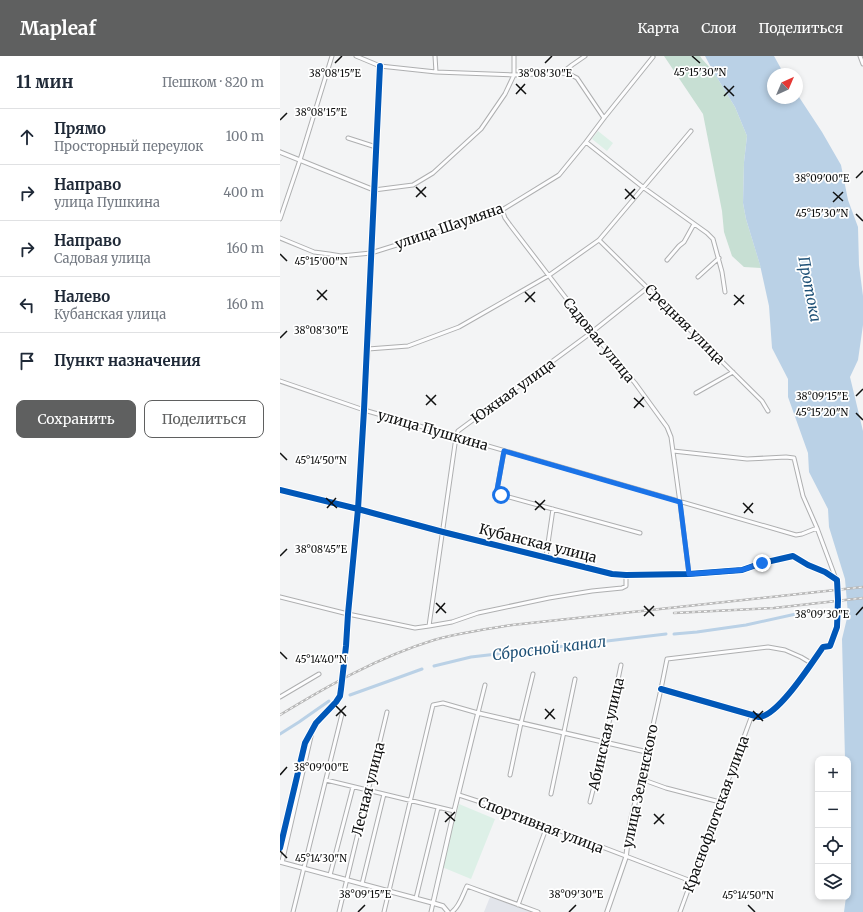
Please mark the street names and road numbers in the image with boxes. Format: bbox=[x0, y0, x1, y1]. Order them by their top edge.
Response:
street label: улица Шаумяна bbox=[392, 199, 506, 253]
street label: Средняя улица bbox=[641, 280, 729, 368]
street label: Садовая улица bbox=[559, 294, 639, 387]
street label: Южная улица bbox=[467, 354, 559, 428]
street label: улица Пушкина bbox=[376, 406, 491, 455]
street label: Кубанская улица bbox=[477, 520, 599, 566]
street label: Абинская улица bbox=[584, 675, 628, 793]
street label: улица Зеленского bbox=[618, 723, 662, 849]
street label: Краснофлотская улица bbox=[679, 733, 753, 895]
street label: Лесная улица bbox=[348, 740, 388, 838]
street label: Спортивная улица bbox=[476, 793, 607, 857]

